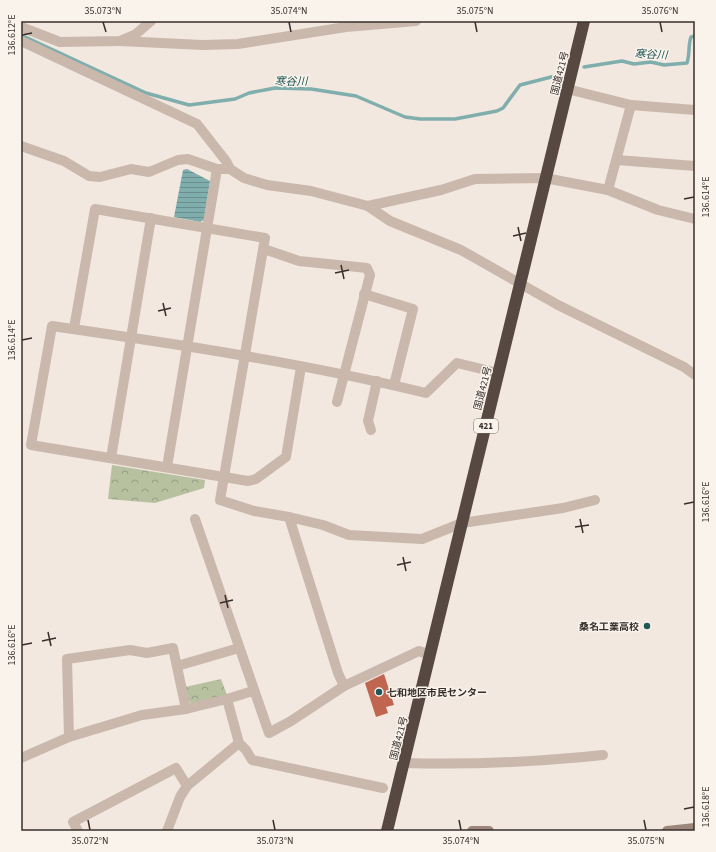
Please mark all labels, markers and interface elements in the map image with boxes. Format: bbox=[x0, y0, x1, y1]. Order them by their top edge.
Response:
text: 35.073°N bbox=[84, 4, 122, 18]
text: 35.074°N bbox=[270, 4, 308, 18]
text: 35.075°N bbox=[456, 4, 494, 18]
text: 35.076°N bbox=[641, 4, 679, 18]
text: 136.612°E bbox=[5, 15, 19, 55]
water label: 寒谷川 bbox=[634, 46, 669, 63]
street label: 国道421号 bbox=[548, 50, 572, 97]
water label: 寒谷川 bbox=[275, 74, 308, 89]
text: 136.614°E bbox=[699, 177, 713, 217]
text: 136.614°E bbox=[5, 320, 19, 360]
street label: 国道421号 bbox=[471, 365, 495, 412]
road number: 421 bbox=[474, 419, 498, 433]
text: 136.616°E bbox=[699, 482, 713, 522]
place label: 桑名工業高校 bbox=[579, 620, 639, 634]
marker: 桑名工業高校 bbox=[642, 621, 652, 631]
text: 136.616°E bbox=[5, 625, 19, 665]
place label: 七和地区市民センター bbox=[387, 686, 487, 700]
marker: 七和地区市民センター bbox=[374, 687, 384, 697]
street label: 国道421号 bbox=[387, 715, 411, 762]
text: 136.618°E bbox=[699, 787, 713, 827]
text: 35.072°N bbox=[71, 834, 109, 848]
text: 35.073°N bbox=[256, 834, 294, 848]
text: 35.074°N bbox=[442, 834, 480, 848]
text: 35.075°N bbox=[627, 834, 665, 848]

